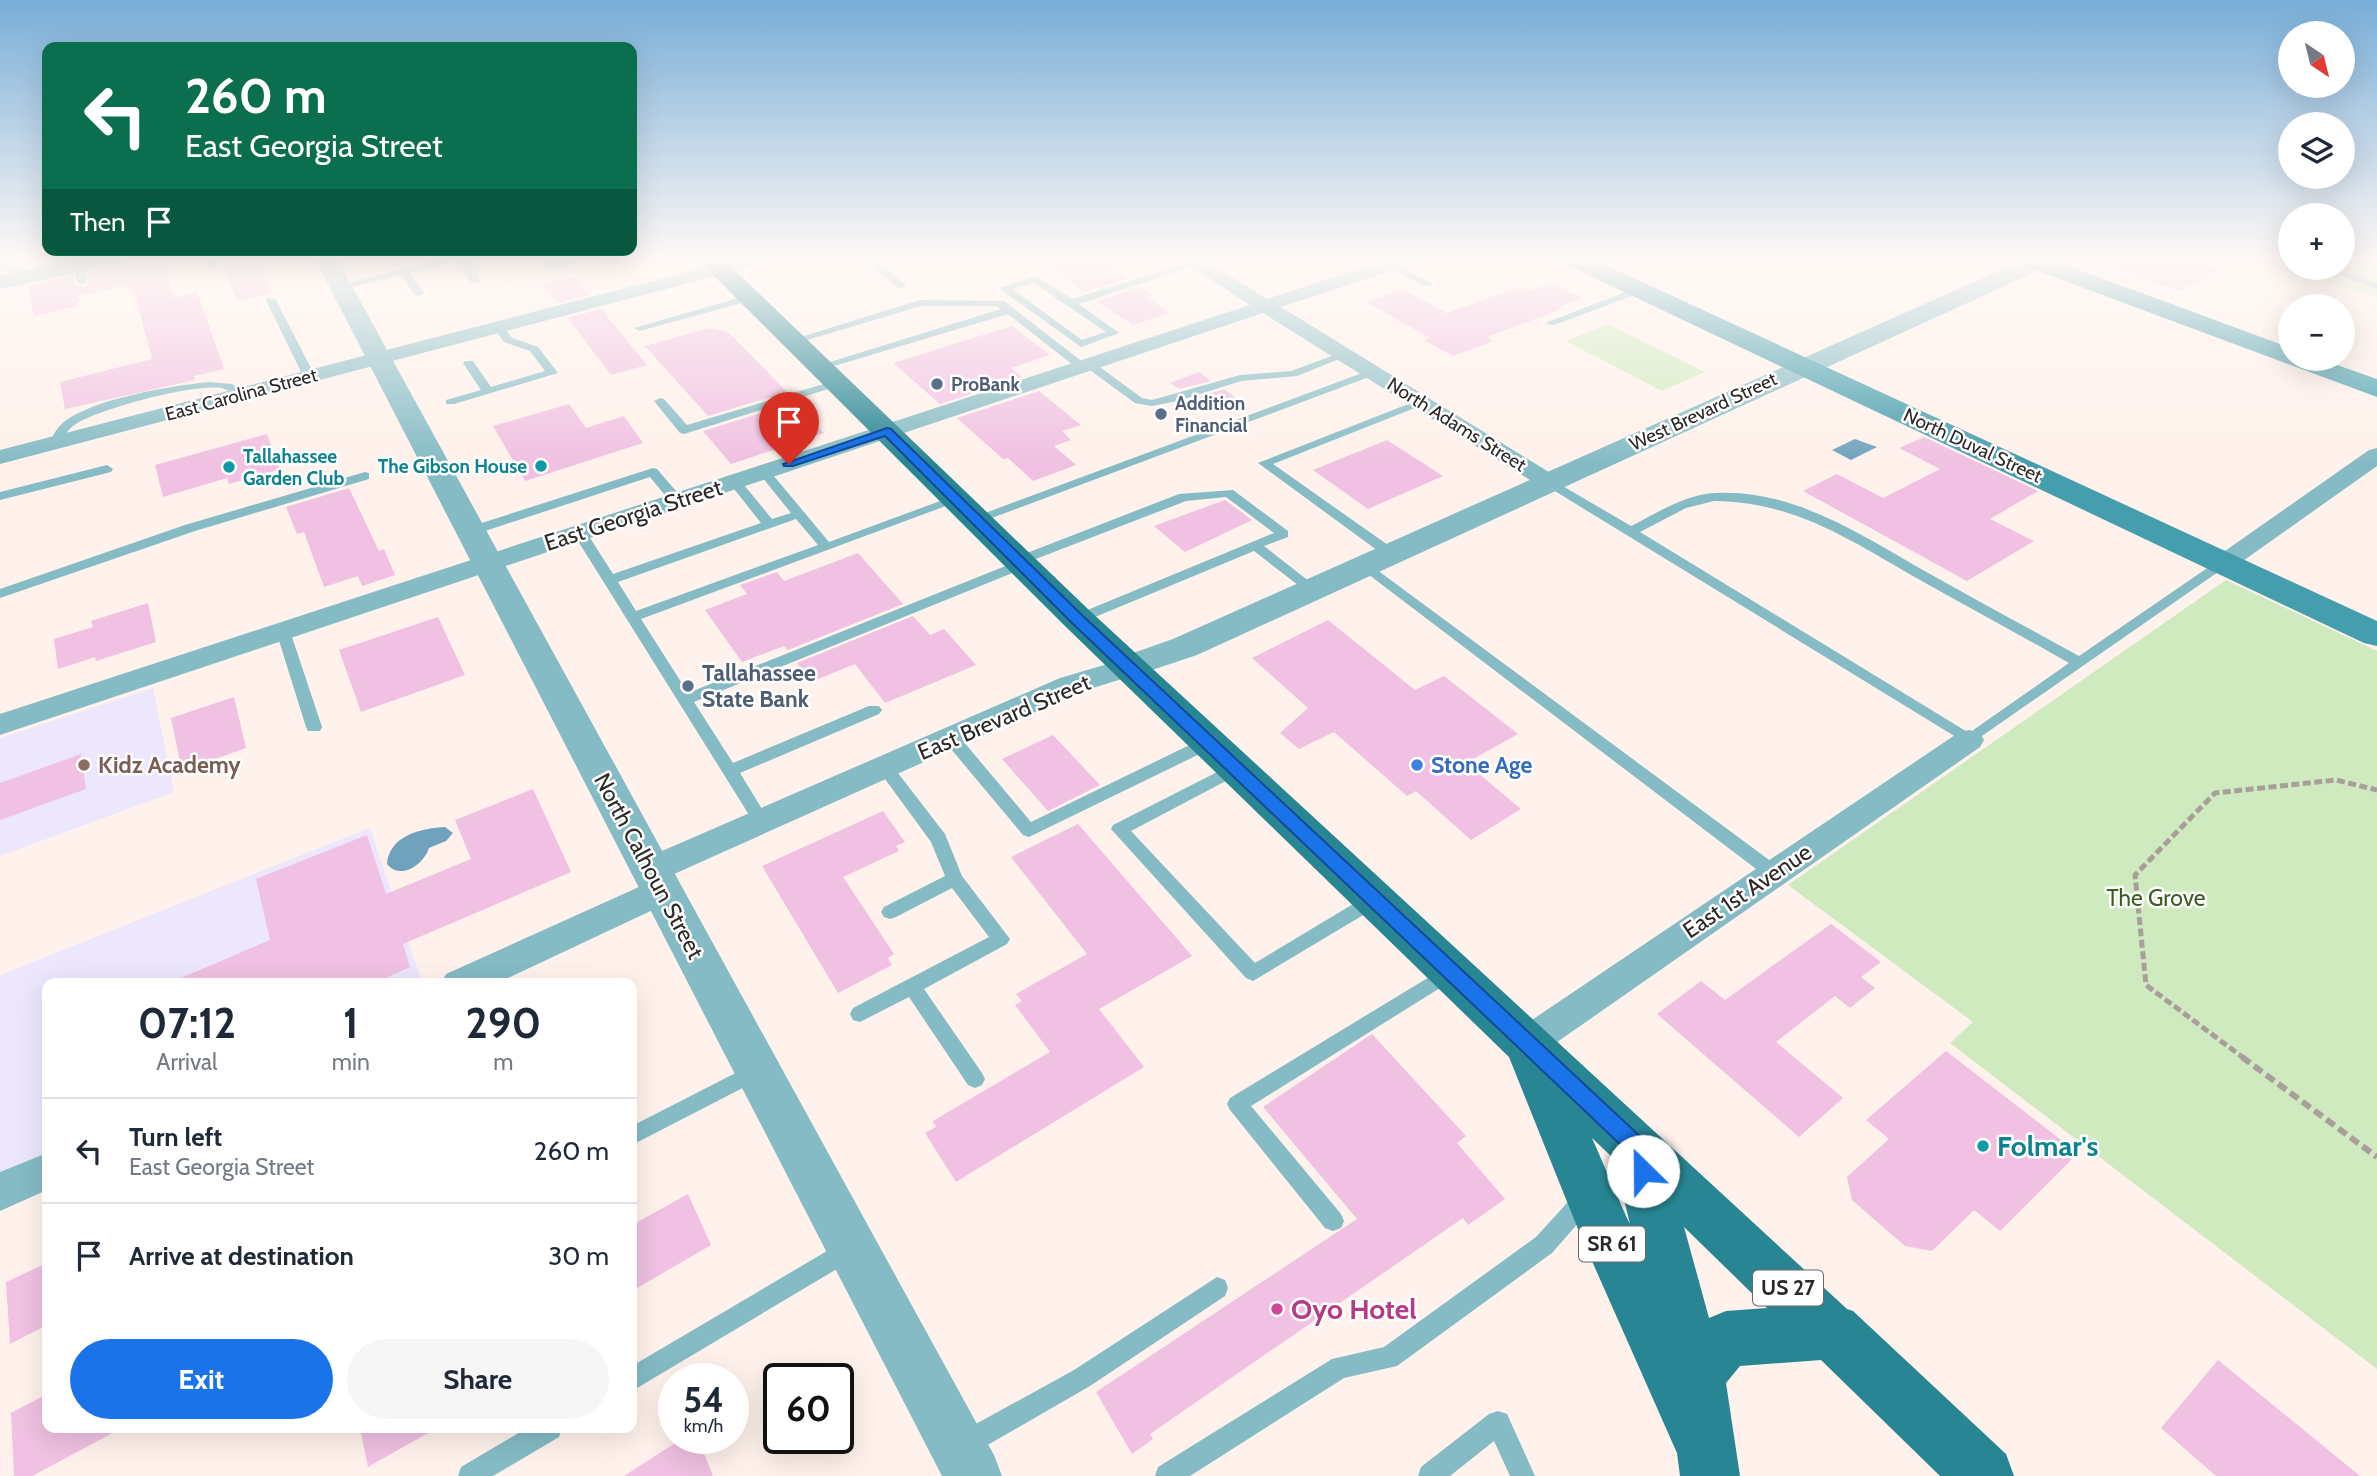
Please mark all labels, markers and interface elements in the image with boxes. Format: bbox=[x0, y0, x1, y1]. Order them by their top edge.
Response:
north arrow bbox=[2278, 21, 2356, 98]
map controls bbox=[2278, 21, 2355, 371]
text: 260 m bbox=[185, 66, 327, 125]
icon: left bbox=[70, 70, 161, 161]
button: layers bbox=[2278, 112, 2355, 189]
text: East Georgia Street bbox=[185, 126, 443, 165]
icon: arrive bbox=[140, 203, 178, 241]
button: + bbox=[2278, 203, 2355, 280]
text: Then bbox=[70, 206, 126, 238]
button: − bbox=[2278, 294, 2355, 371]
street label: East Carolina Street bbox=[163, 363, 320, 426]
street label: West Brevard Street bbox=[1626, 367, 1781, 456]
street label: North Adams Street bbox=[1383, 372, 1531, 477]
place label: ProBank bbox=[951, 373, 1021, 396]
marker: ProBank bbox=[929, 376, 945, 392]
pin bbox=[759, 392, 819, 464]
place label: Addition Financial bbox=[1175, 392, 1248, 437]
icon: arrive bbox=[770, 403, 808, 441]
street label: North Duval Street bbox=[1900, 403, 2046, 488]
marker: Addition Financial bbox=[1153, 406, 1169, 422]
place label: Tallahassee Garden Club bbox=[243, 445, 345, 490]
place label: The Gibson House bbox=[378, 455, 527, 478]
marker: The Gibson House bbox=[533, 458, 549, 474]
marker: Tallahassee Garden Club bbox=[221, 459, 237, 475]
street label: East Georgia Street bbox=[541, 473, 726, 557]
place label: Tallahassee State Bank bbox=[702, 659, 816, 713]
street label: East Brevard Street bbox=[914, 668, 1095, 766]
marker: Tallahassee State Bank bbox=[680, 678, 696, 694]
place label: Kidz Academy bbox=[98, 751, 241, 779]
place label: Stone Age bbox=[1431, 751, 1532, 779]
marker: Kidz Academy bbox=[76, 757, 92, 773]
marker: Stone Age bbox=[1409, 757, 1425, 773]
street label: North Calhoun Street bbox=[588, 768, 710, 964]
street label: East 1st Avenue bbox=[1677, 838, 1817, 944]
park label: The Grove bbox=[2106, 884, 2206, 912]
text: 07:12 bbox=[138, 997, 236, 1049]
text: 1 bbox=[343, 997, 359, 1049]
text: 290 bbox=[466, 997, 541, 1049]
text: Arrival bbox=[156, 1048, 218, 1076]
text: min bbox=[332, 1048, 370, 1076]
text: m bbox=[493, 1048, 513, 1076]
text: Turn left bbox=[129, 1121, 222, 1153]
place label: Folmar's bbox=[1997, 1129, 2098, 1163]
icon: left bbox=[70, 1132, 108, 1170]
position arrow bbox=[1606, 1134, 1680, 1208]
text: 260 m bbox=[534, 1135, 609, 1167]
marker: Folmar's bbox=[1975, 1138, 1991, 1154]
text: East Georgia Street bbox=[129, 1153, 314, 1181]
road number: SR 61 bbox=[1579, 1226, 1645, 1262]
icon: arrive bbox=[70, 1237, 108, 1275]
text: Arrive at destination bbox=[129, 1240, 354, 1272]
text: 30 m bbox=[548, 1240, 609, 1272]
road number: US 27 bbox=[1753, 1270, 1823, 1306]
place label: Oyo Hotel bbox=[1291, 1292, 1417, 1326]
marker: Oyo Hotel bbox=[1269, 1301, 1285, 1317]
button: Exit bbox=[70, 1339, 333, 1419]
button: Share bbox=[347, 1339, 609, 1419]
speed limit sign: 60 bbox=[763, 1363, 854, 1454]
text: 54 bbox=[683, 1378, 724, 1421]
text: km/h bbox=[684, 1415, 723, 1437]

